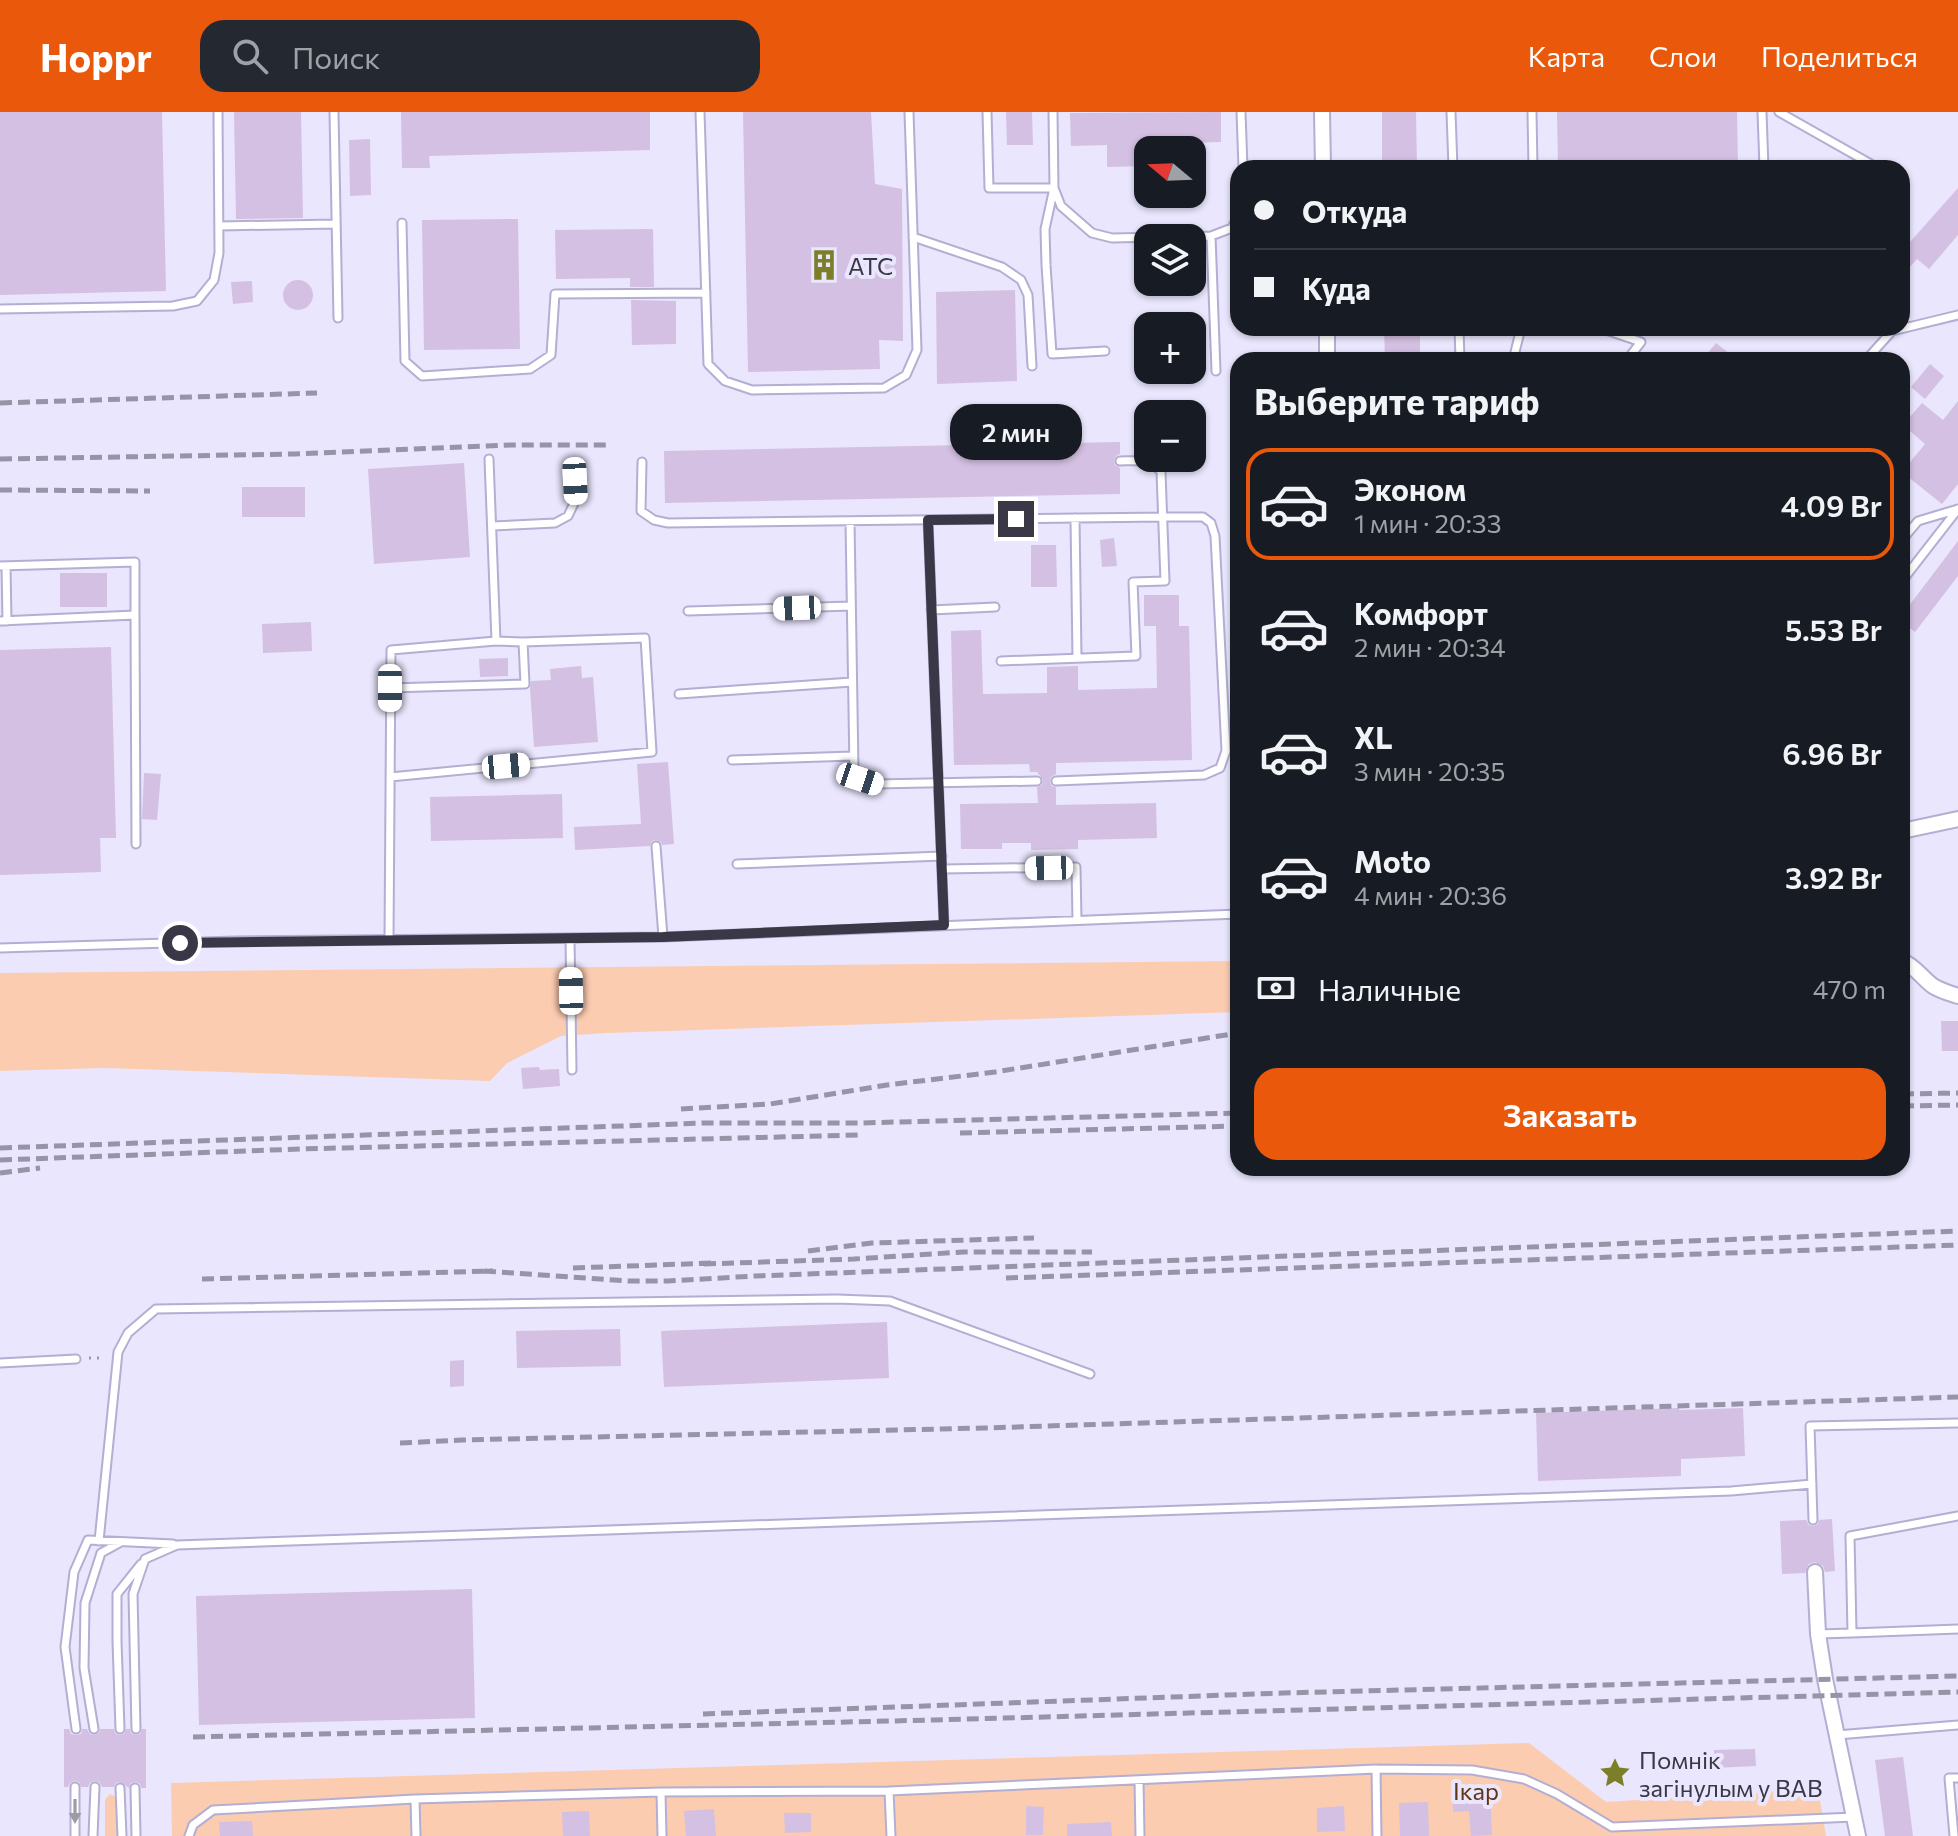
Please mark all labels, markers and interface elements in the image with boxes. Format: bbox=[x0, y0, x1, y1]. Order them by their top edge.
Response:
search box bbox=[200, 20, 760, 92]
text: Hoppr bbox=[40, 33, 152, 80]
icon: search bbox=[228, 34, 272, 78]
text: Поиск bbox=[292, 38, 380, 75]
text: Карта bbox=[1528, 39, 1605, 73]
text: Слои bbox=[1649, 39, 1717, 73]
text: Поделиться bbox=[1761, 39, 1918, 73]
north arrow bbox=[1134, 136, 1206, 208]
map controls bbox=[1134, 136, 1206, 472]
text: Откуда bbox=[1302, 192, 1407, 229]
button: layers bbox=[1134, 224, 1206, 296]
building icon: АТС bbox=[807, 248, 841, 282]
place label: АТС bbox=[848, 251, 894, 280]
text: Куда bbox=[1302, 269, 1371, 306]
button: + bbox=[1134, 312, 1206, 384]
text: Выберите тариф bbox=[1254, 378, 1539, 422]
button: − bbox=[1134, 400, 1206, 472]
callout: 2 мин bbox=[950, 403, 1082, 459]
text: 2 мин bbox=[982, 416, 1050, 447]
car bbox=[562, 456, 588, 506]
icon: car bbox=[1258, 468, 1330, 540]
text: Эконом bbox=[1354, 470, 1466, 507]
text: 4.09 Br bbox=[1781, 486, 1882, 523]
route end bbox=[998, 501, 1034, 537]
text: 1 мин · 20:33 bbox=[1354, 507, 1501, 538]
icon: car bbox=[1258, 592, 1330, 664]
text: Комфорт bbox=[1354, 594, 1488, 631]
car bbox=[773, 595, 821, 621]
text: 5.53 Br bbox=[1785, 610, 1882, 647]
text: 2 мин · 20:34 bbox=[1354, 631, 1506, 662]
car bbox=[378, 664, 402, 712]
icon: car bbox=[1258, 716, 1330, 788]
text: XL bbox=[1354, 718, 1393, 755]
text: 6.96 Br bbox=[1782, 734, 1882, 771]
car bbox=[481, 752, 531, 780]
text: 3 мин · 20:35 bbox=[1354, 755, 1505, 786]
car bbox=[833, 760, 887, 798]
icon: car bbox=[1258, 840, 1330, 912]
text: Moto bbox=[1354, 842, 1431, 879]
car bbox=[1025, 856, 1073, 880]
text: 3.92 Br bbox=[1785, 858, 1882, 895]
text: 4 мин · 20:36 bbox=[1354, 879, 1507, 910]
route start bbox=[162, 925, 198, 961]
icon: cash bbox=[1254, 966, 1298, 1010]
car bbox=[559, 967, 583, 1015]
text: Наличные bbox=[1318, 970, 1461, 1007]
text: 470 m bbox=[1813, 973, 1886, 1004]
button: Заказать bbox=[1254, 1068, 1886, 1160]
place label: Помнік загінулым у ВАВ bbox=[1639, 1745, 1822, 1802]
place icon: Помнік загінулым у ВАВ bbox=[1598, 1756, 1632, 1790]
park label: Ікар bbox=[1453, 1776, 1499, 1805]
one-way arrow bbox=[69, 1799, 81, 1824]

